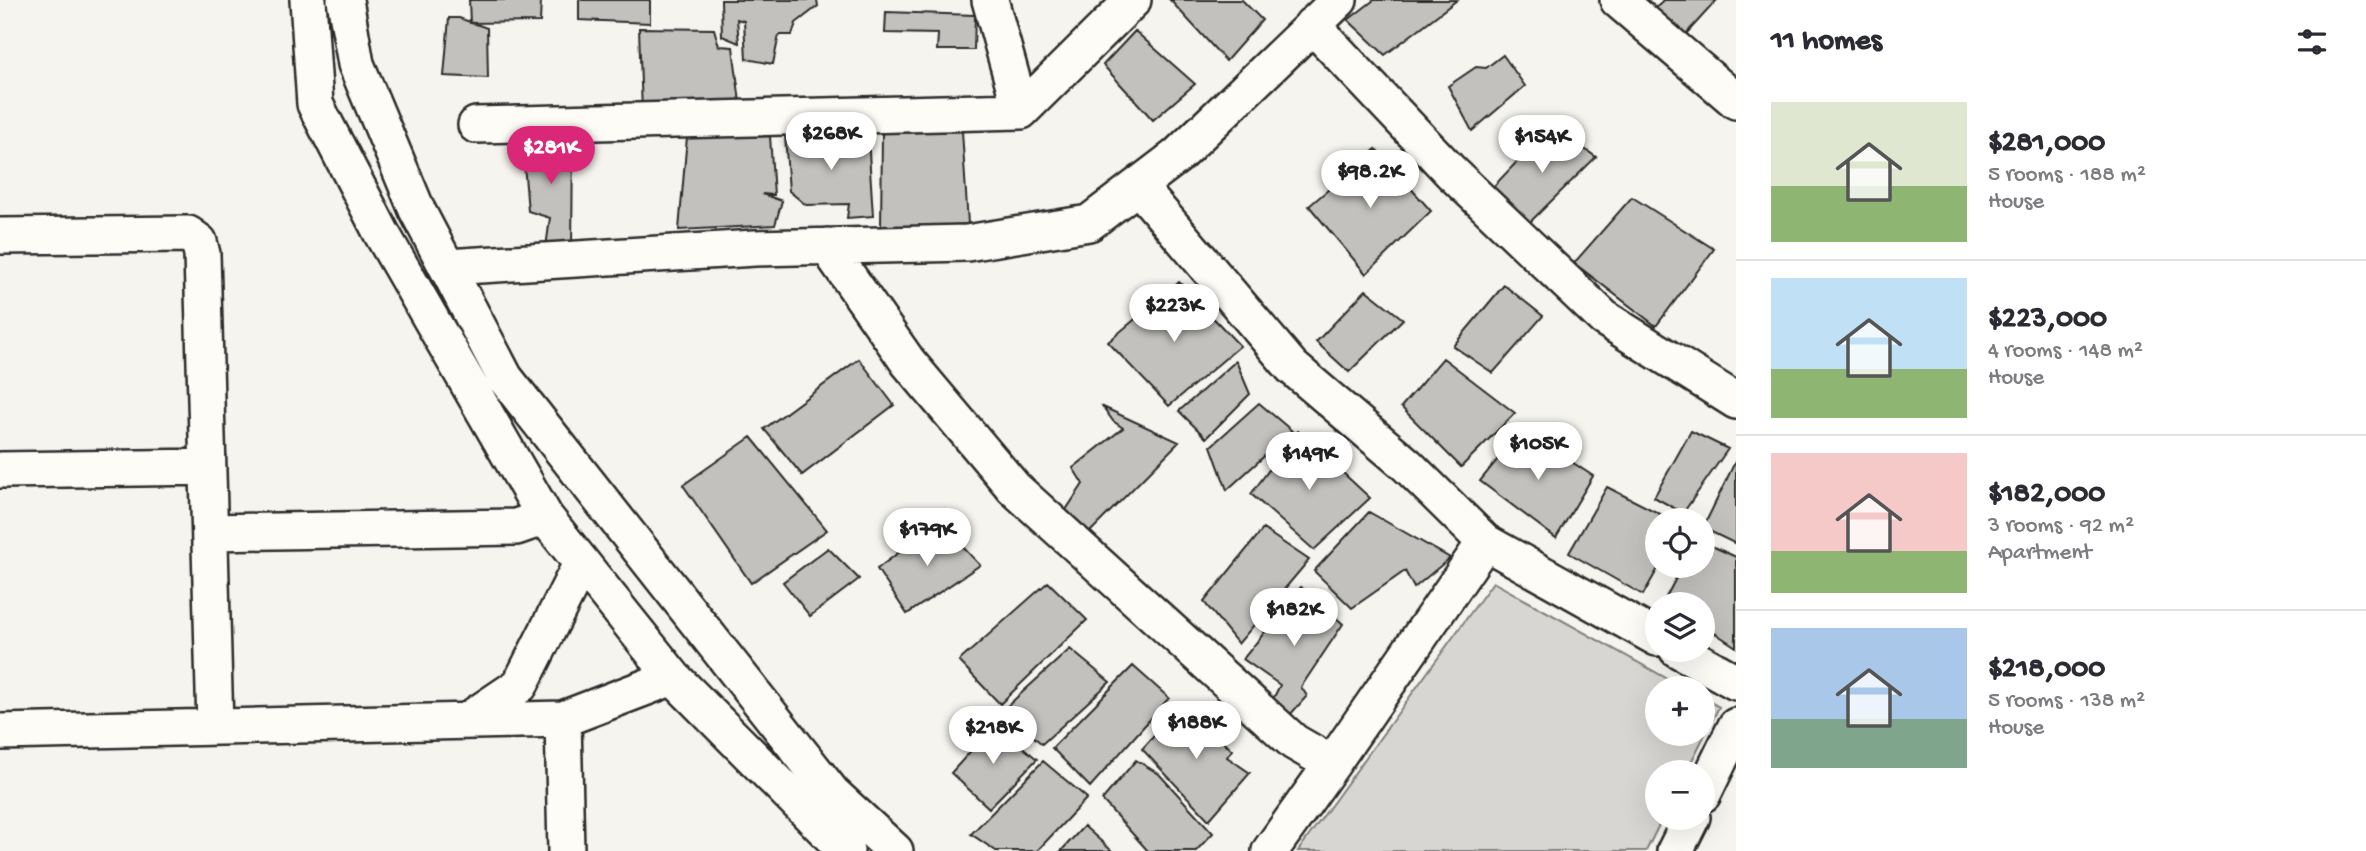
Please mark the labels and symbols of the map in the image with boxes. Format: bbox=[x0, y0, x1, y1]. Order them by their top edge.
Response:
pin: $268K bbox=[782, 113, 880, 172]
pin: $154K bbox=[1493, 116, 1591, 175]
pin: $281K bbox=[502, 127, 600, 186]
pin: $98.2K bbox=[1313, 150, 1427, 210]
pin: $223K bbox=[1125, 284, 1223, 344]
pin: $105K bbox=[1489, 422, 1587, 482]
pin: $149K bbox=[1260, 433, 1358, 492]
pin: $179K bbox=[878, 508, 976, 568]
pin: $182K bbox=[1245, 588, 1343, 648]
pin: $188K bbox=[1147, 702, 1245, 761]
pin: $218K bbox=[944, 706, 1042, 766]

